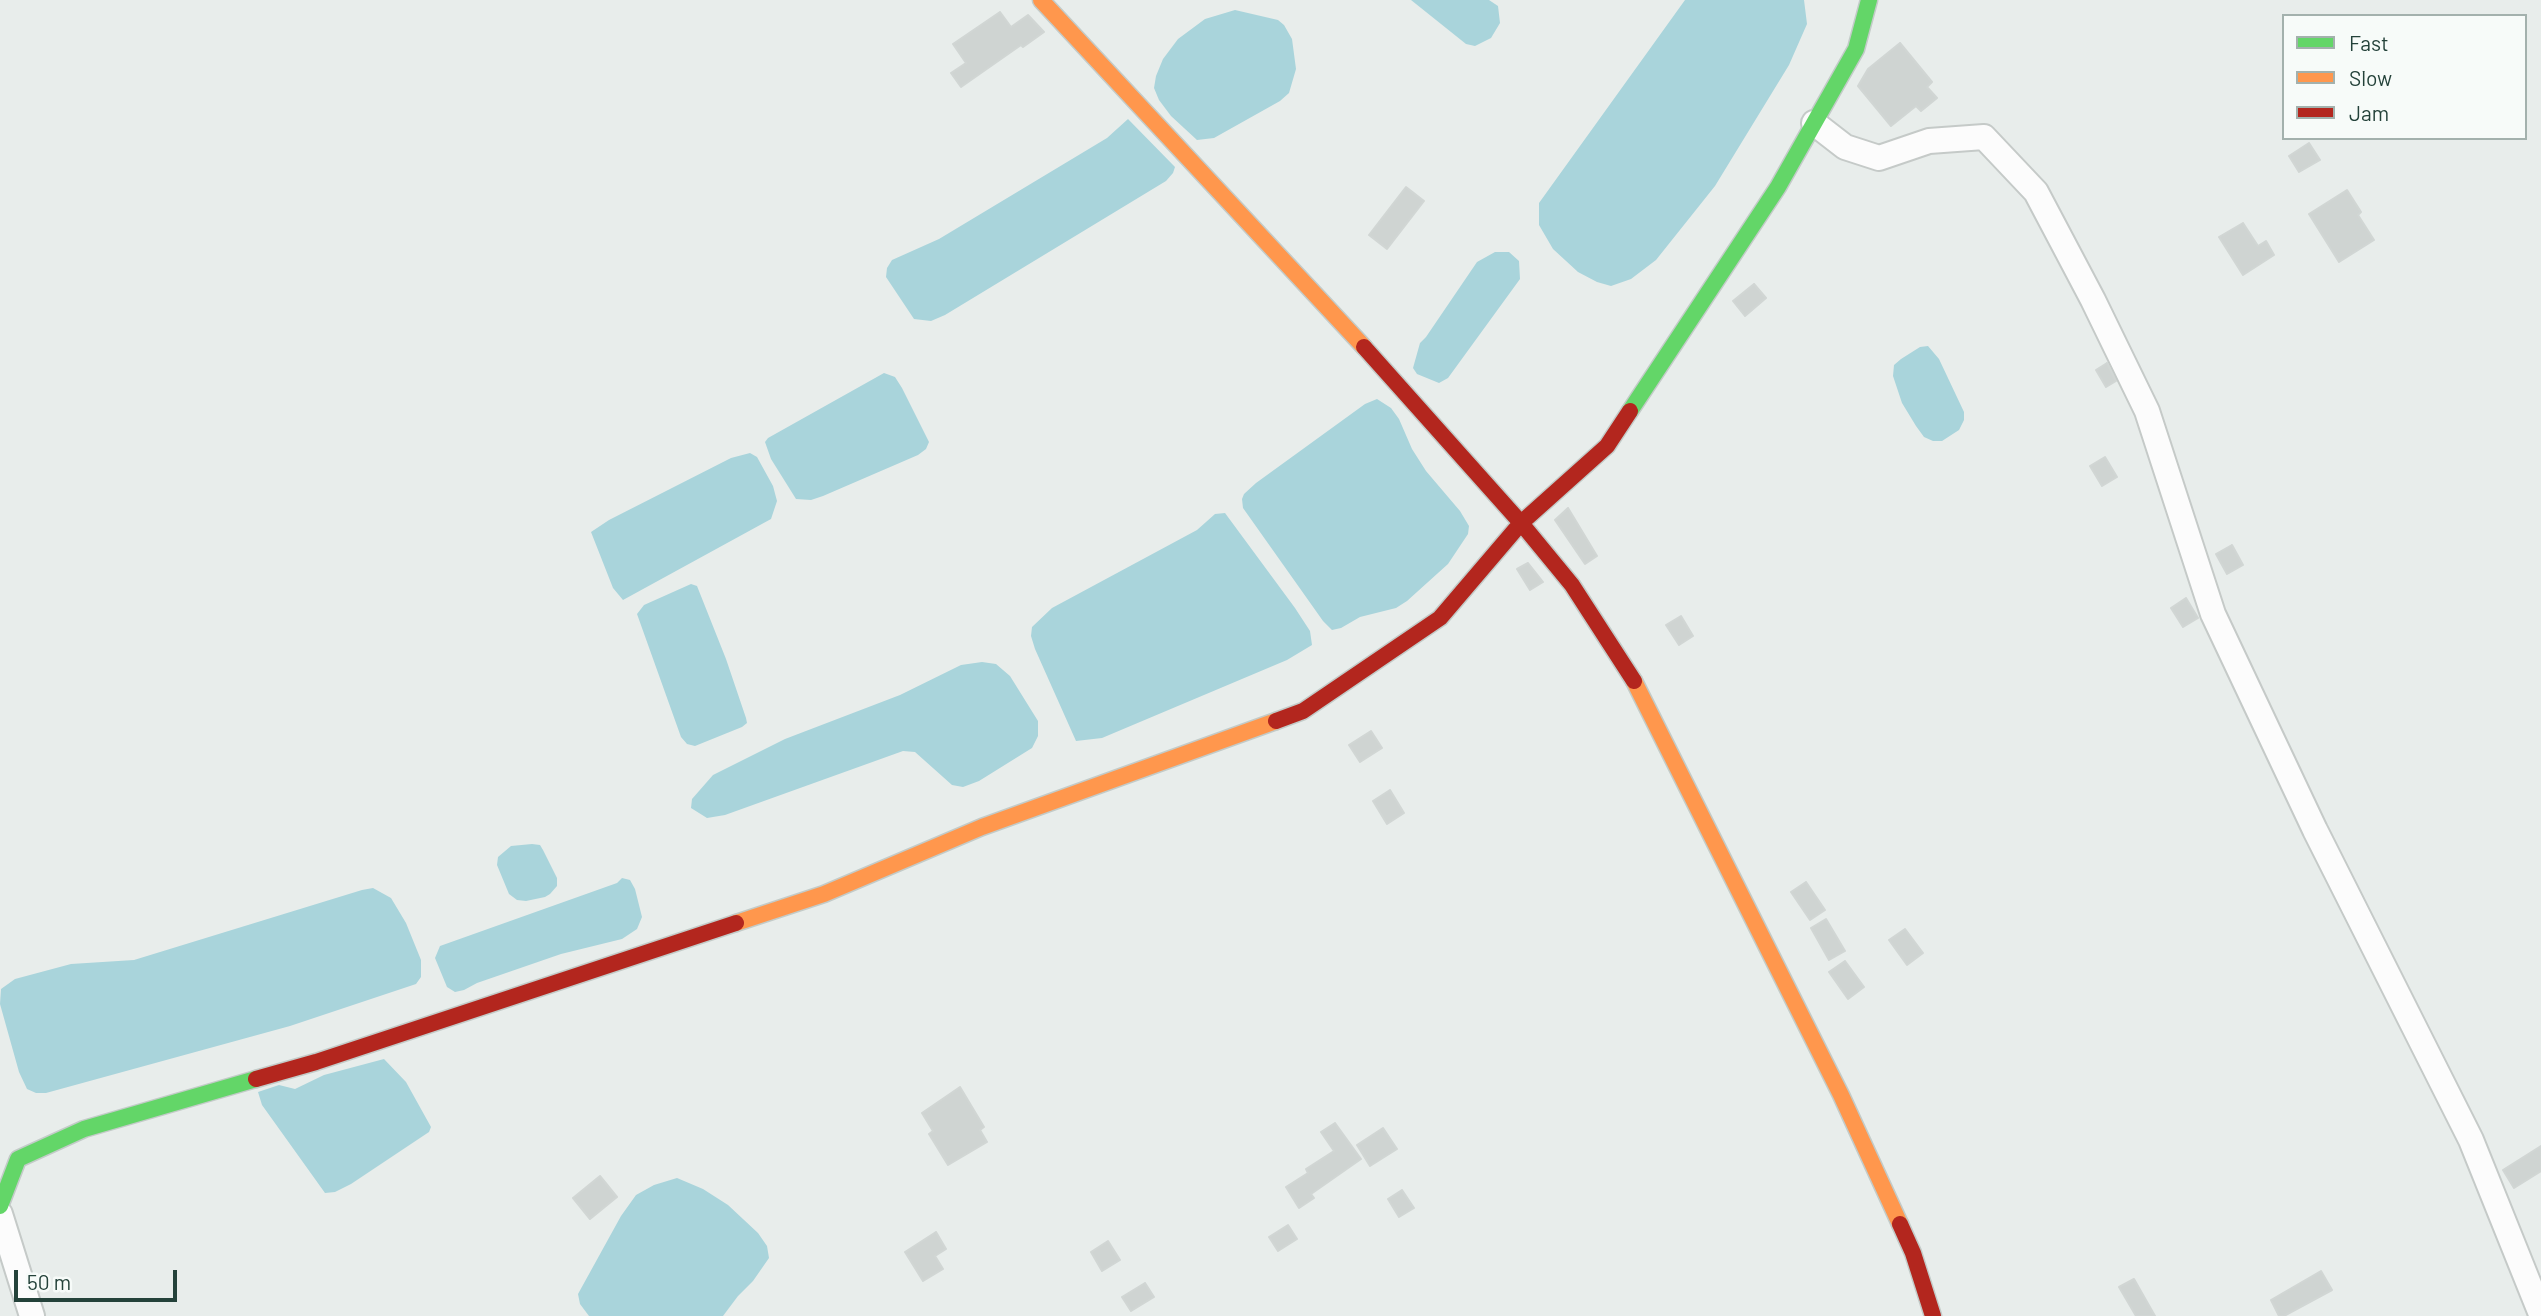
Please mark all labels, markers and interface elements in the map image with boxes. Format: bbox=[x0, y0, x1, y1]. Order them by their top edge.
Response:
legend bbox=[2282, 14, 2527, 140]
text: Fast bbox=[2349, 30, 2389, 55]
text: Slow bbox=[2349, 65, 2392, 90]
text: Jam bbox=[2349, 100, 2389, 125]
scale bar bbox=[18, 1256, 180, 1300]
text: 50 m bbox=[27, 1269, 71, 1294]

